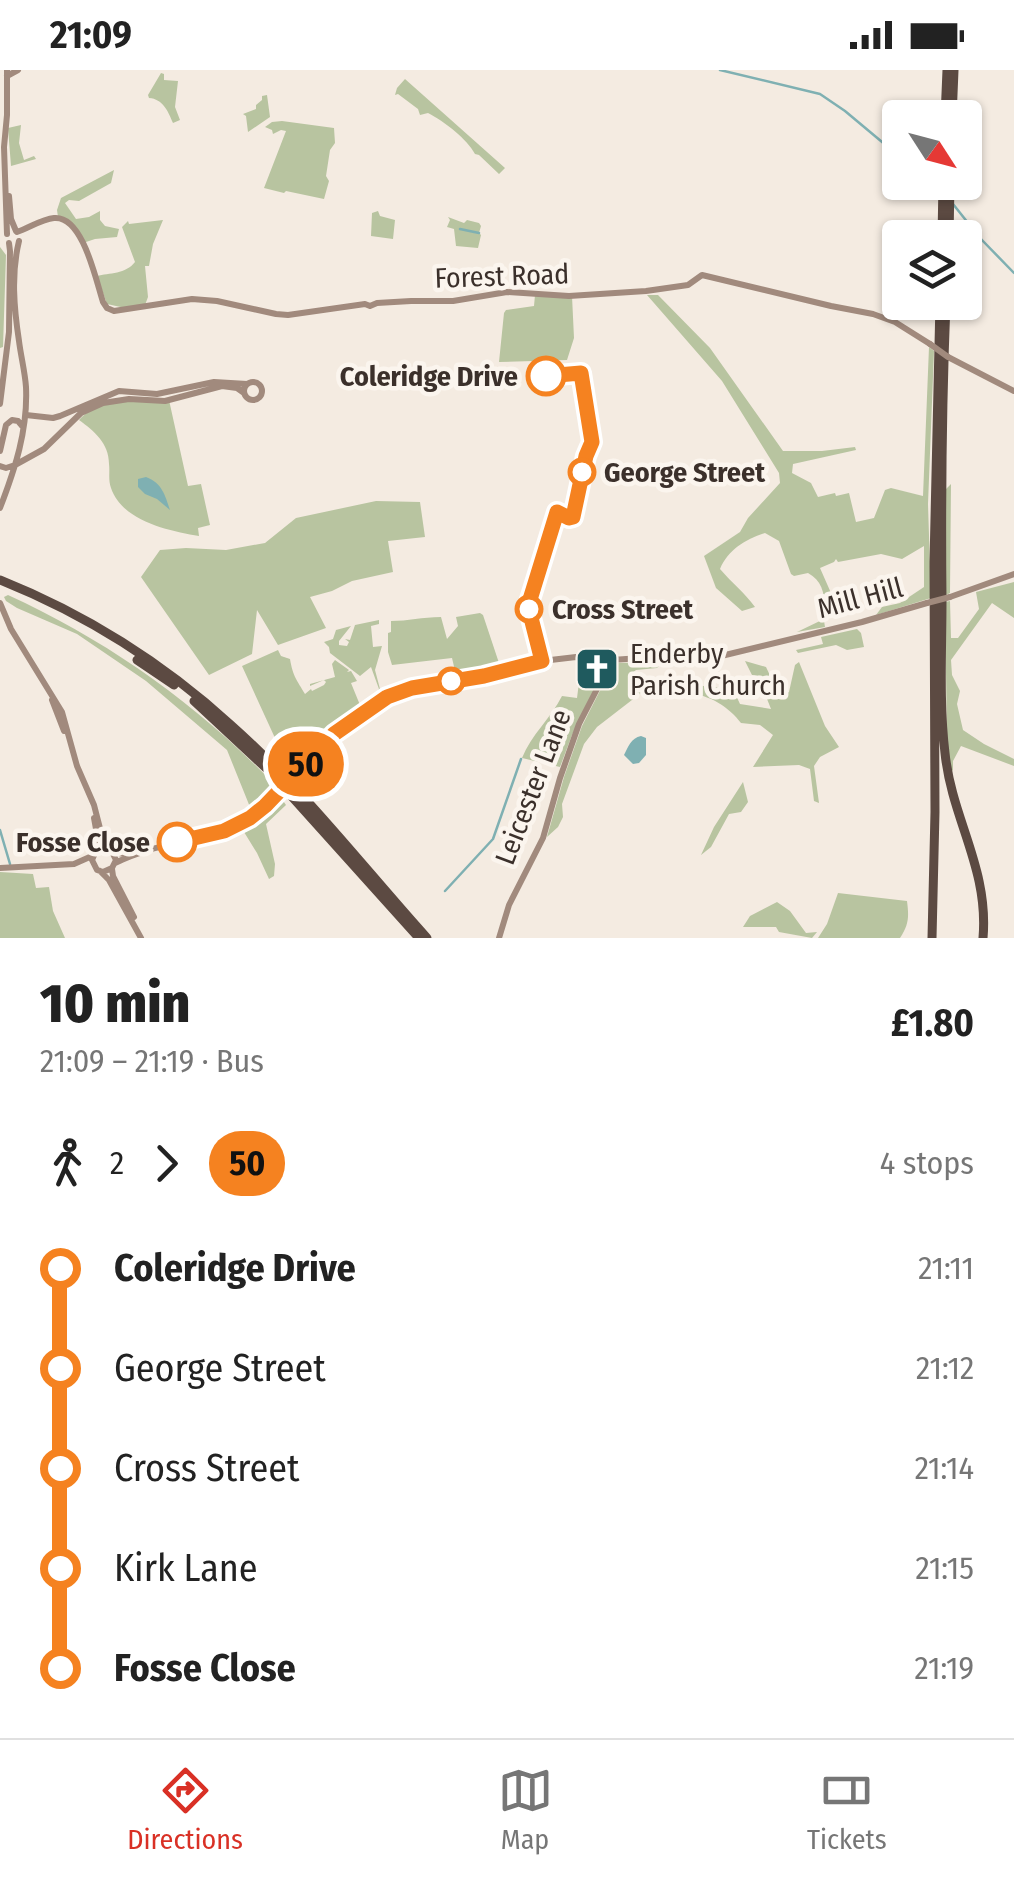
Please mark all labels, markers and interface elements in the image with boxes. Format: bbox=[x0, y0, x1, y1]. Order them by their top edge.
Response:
text: 21:09 bbox=[50, 12, 132, 58]
north arrow bbox=[882, 100, 982, 200]
map controls bbox=[882, 100, 982, 320]
button: layers bbox=[882, 220, 982, 320]
street label: Forest Road bbox=[434, 257, 570, 295]
marker: Coleridge Drive bbox=[527, 357, 565, 395]
place label: Coleridge Drive bbox=[340, 360, 518, 393]
place label: George Street bbox=[604, 456, 766, 489]
marker: George Street bbox=[569, 459, 595, 485]
street label: Mill Hill bbox=[814, 571, 906, 625]
place label: Cross Street bbox=[552, 593, 694, 626]
marker: Cross Street bbox=[516, 596, 542, 622]
place label: Enderby Parish Church bbox=[630, 637, 786, 702]
church icon: Enderby Parish Church bbox=[574, 646, 620, 692]
unlabelled marker bbox=[438, 668, 464, 694]
street label: Leicester Lane bbox=[488, 705, 578, 869]
line badge: 50 bbox=[261, 732, 351, 796]
text: 50 bbox=[288, 743, 324, 785]
marker: Fosse Close bbox=[158, 823, 196, 861]
place label: Fosse Close bbox=[16, 826, 150, 859]
text: 10 min bbox=[40, 971, 190, 1037]
text: £1.80 bbox=[891, 1000, 974, 1046]
text: 21:09 – 21:19 · Bus bbox=[40, 1042, 264, 1080]
icon: walk bbox=[40, 1136, 95, 1191]
icon: forward bbox=[139, 1136, 194, 1191]
text: 50 bbox=[229, 1142, 265, 1184]
text: 2 bbox=[110, 1144, 124, 1182]
text: 4 stops bbox=[880, 1144, 974, 1182]
text: Coleridge Drive bbox=[114, 1245, 356, 1291]
text: 21:11 bbox=[918, 1249, 974, 1287]
text: George Street bbox=[114, 1345, 326, 1391]
text: 21:12 bbox=[916, 1349, 974, 1387]
text: Cross Street bbox=[114, 1445, 299, 1491]
text: 21:14 bbox=[915, 1449, 974, 1487]
text: Kirk Lane bbox=[114, 1545, 258, 1591]
text: 21:15 bbox=[915, 1549, 974, 1587]
text: Fosse Close bbox=[114, 1645, 296, 1691]
text: 21:19 bbox=[915, 1649, 974, 1687]
tab: Directions bbox=[127, 1763, 243, 1856]
tab: Map bbox=[498, 1763, 553, 1856]
tab: Tickets bbox=[807, 1763, 887, 1856]

